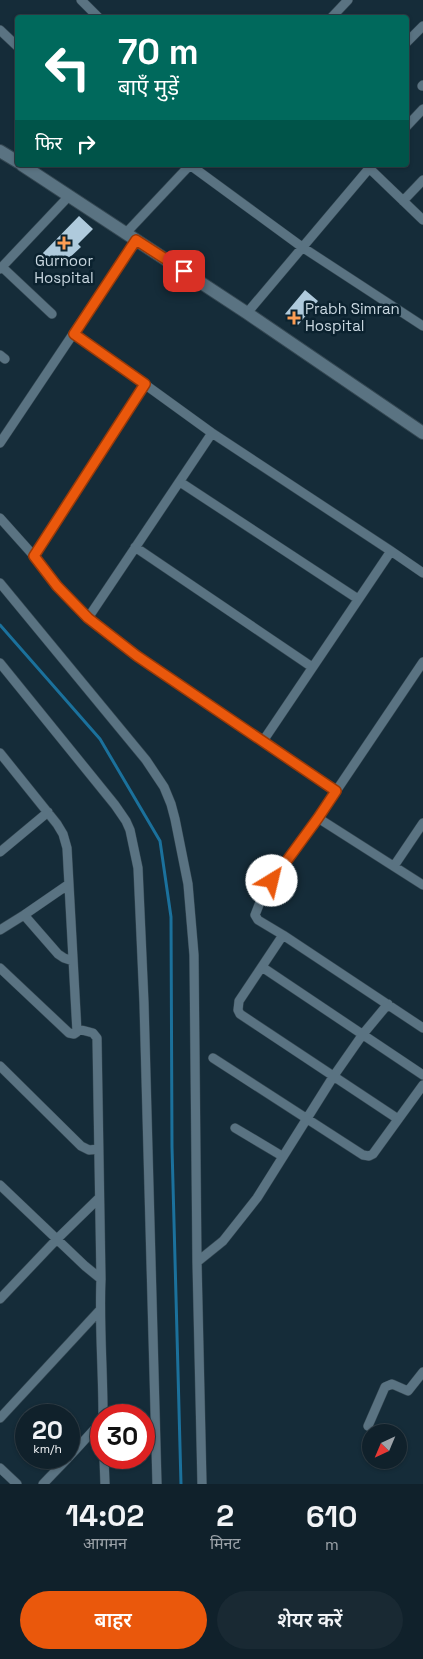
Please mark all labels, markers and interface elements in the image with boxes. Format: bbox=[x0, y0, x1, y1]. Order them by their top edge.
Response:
text: 70 m bbox=[118, 30, 199, 74]
icon: left bbox=[35, 35, 100, 100]
text: बाएँ मुड़ें bbox=[118, 73, 179, 101]
icon: right bbox=[72, 130, 100, 158]
text: फिर bbox=[35, 131, 62, 156]
marker: Gurnoor Hospital bbox=[57, 236, 71, 250]
pin bbox=[163, 250, 205, 292]
place label: Gurnoor Hospital bbox=[34, 251, 94, 287]
icon: arrive bbox=[170, 257, 198, 285]
place label: Prabh Simran Hospital bbox=[305, 299, 400, 335]
marker: Prabh Simran Hospital bbox=[287, 311, 301, 325]
position arrow bbox=[245, 854, 297, 906]
speed limit sign: 30 bbox=[90, 1404, 155, 1469]
text: 20 bbox=[32, 1414, 63, 1446]
north arrow bbox=[362, 1424, 408, 1469]
map controls bbox=[362, 1424, 407, 1469]
text: km/h bbox=[33, 1441, 62, 1457]
text: 14:02 bbox=[66, 1496, 144, 1535]
text: 2 bbox=[216, 1496, 234, 1535]
text: 610 bbox=[306, 1497, 357, 1536]
text: आगमन bbox=[83, 1533, 127, 1554]
text: मिनट bbox=[210, 1533, 241, 1554]
text: m bbox=[325, 1534, 339, 1555]
button: बाहर bbox=[20, 1591, 207, 1649]
button: शेयर करें bbox=[217, 1591, 403, 1649]

